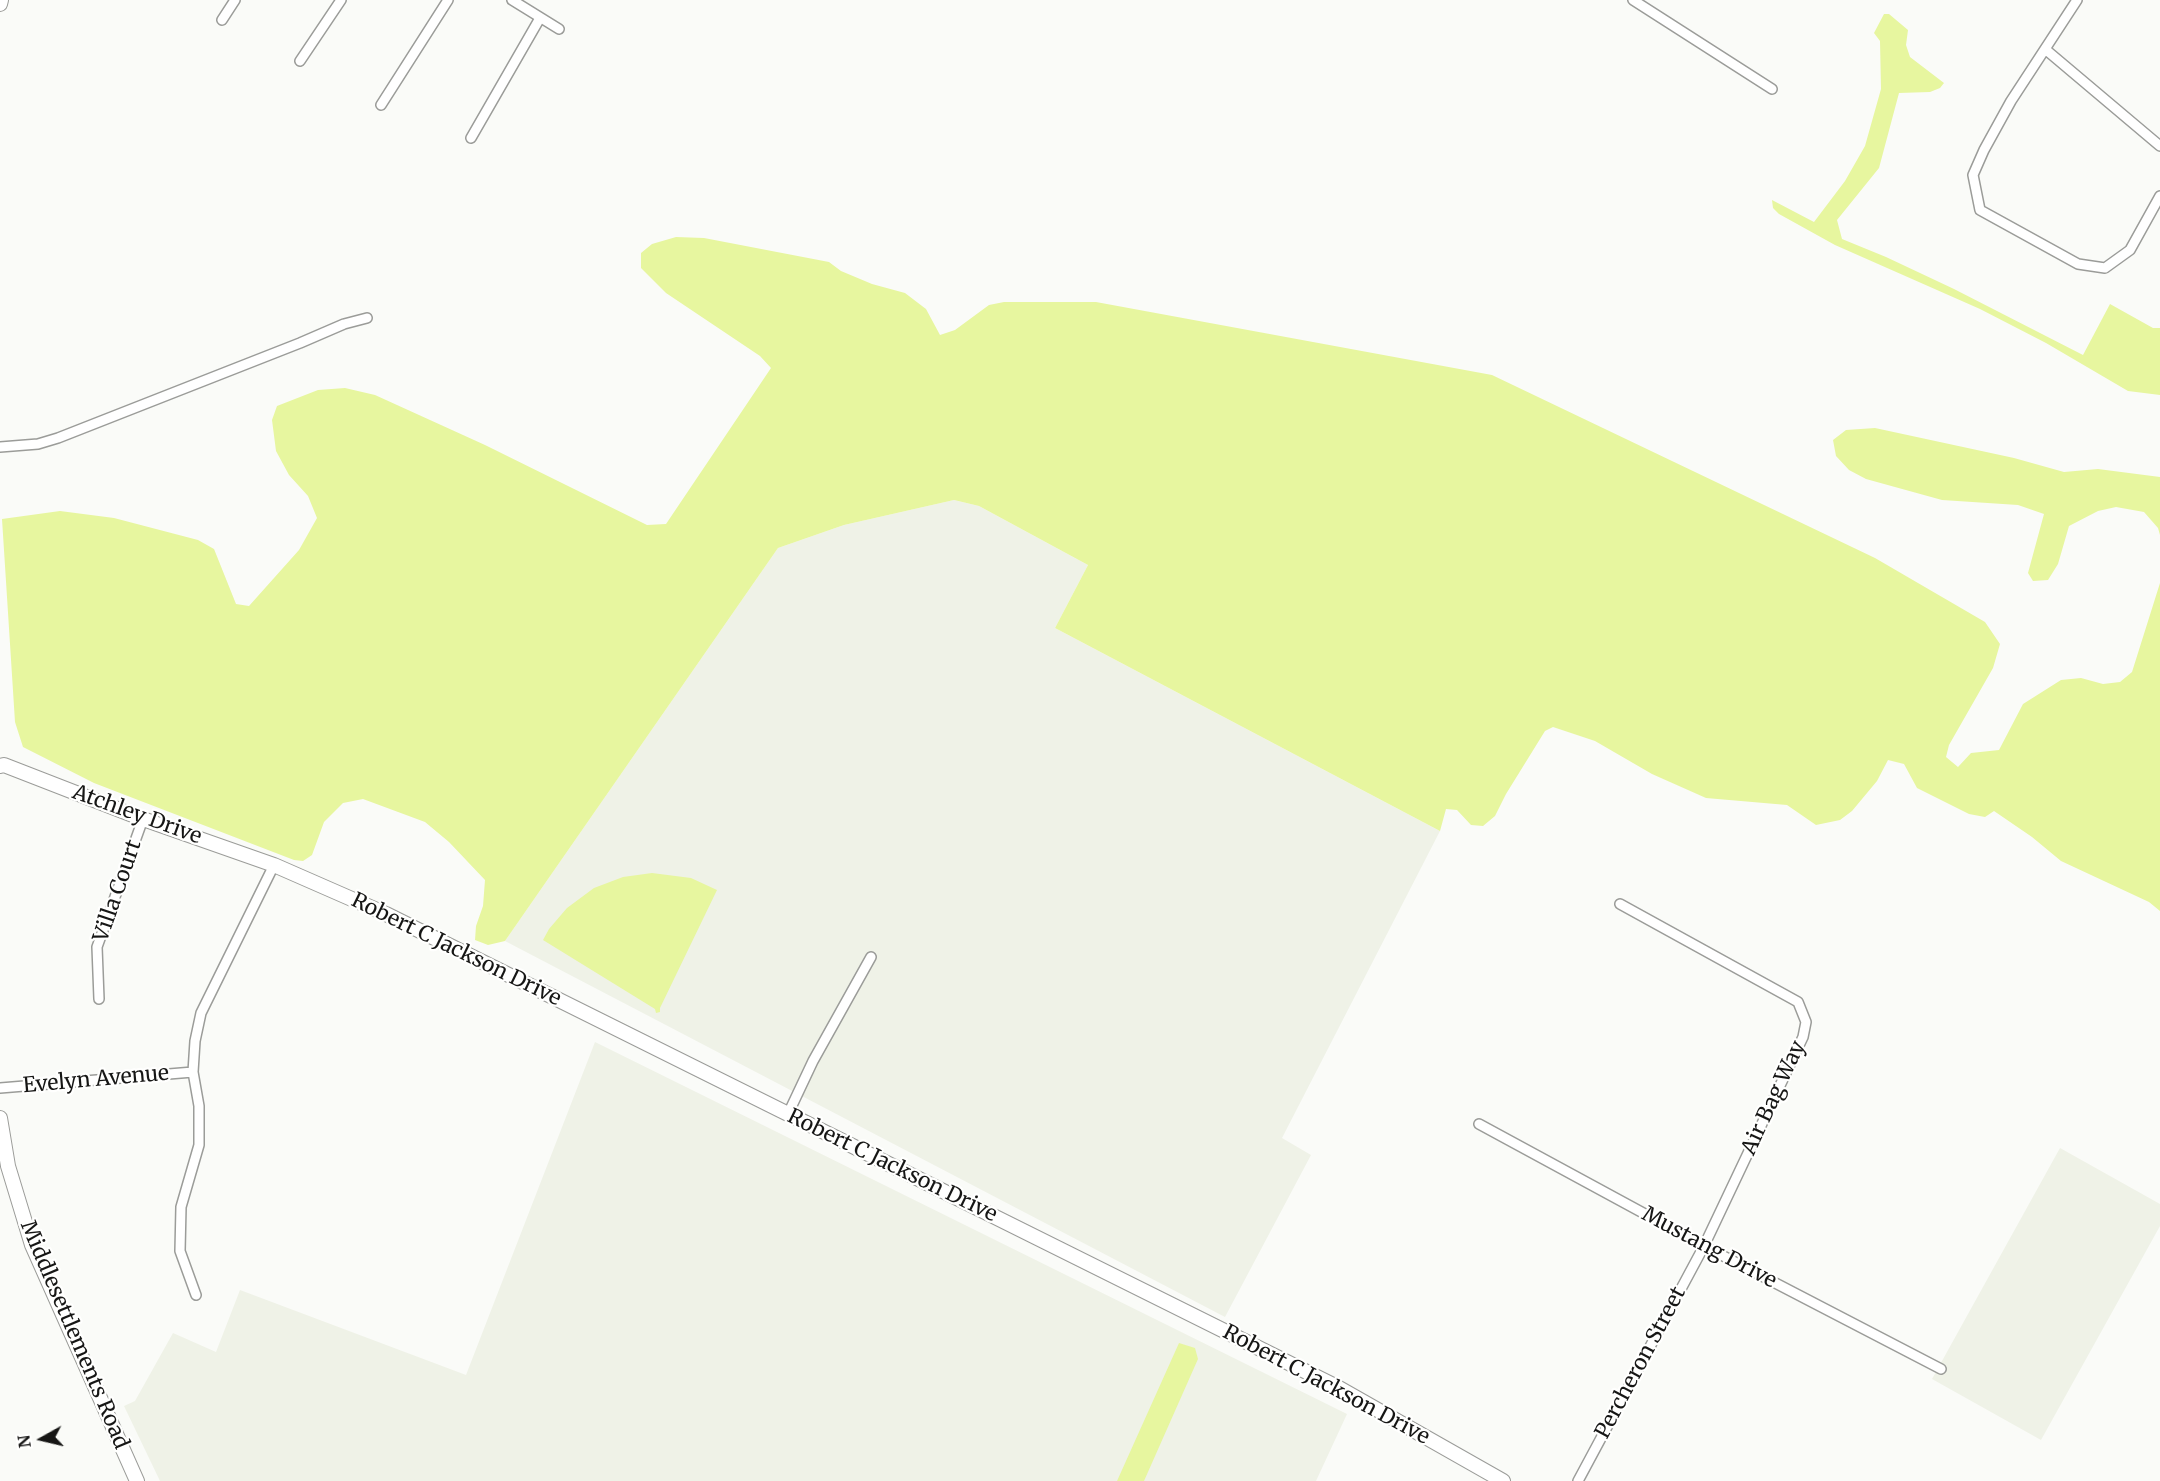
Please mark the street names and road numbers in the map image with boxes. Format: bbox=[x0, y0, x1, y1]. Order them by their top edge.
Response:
street label: Atchley Drive bbox=[69, 780, 205, 850]
street label: Villa Court bbox=[89, 837, 147, 945]
street label: Robert C Jackson Drive bbox=[347, 888, 565, 1012]
street label: Air Bag Way bbox=[1737, 1037, 1811, 1159]
street label: Evelyn Avenue bbox=[22, 1061, 170, 1099]
street label: Robert C Jackson Drive bbox=[783, 1104, 1001, 1228]
street label: Mustang Drive bbox=[1637, 1202, 1781, 1294]
street label: Middlesettlements Road bbox=[14, 1217, 134, 1453]
street label: Percheron Street bbox=[1590, 1283, 1692, 1443]
street label: Robert C Jackson Drive bbox=[1218, 1320, 1434, 1450]

